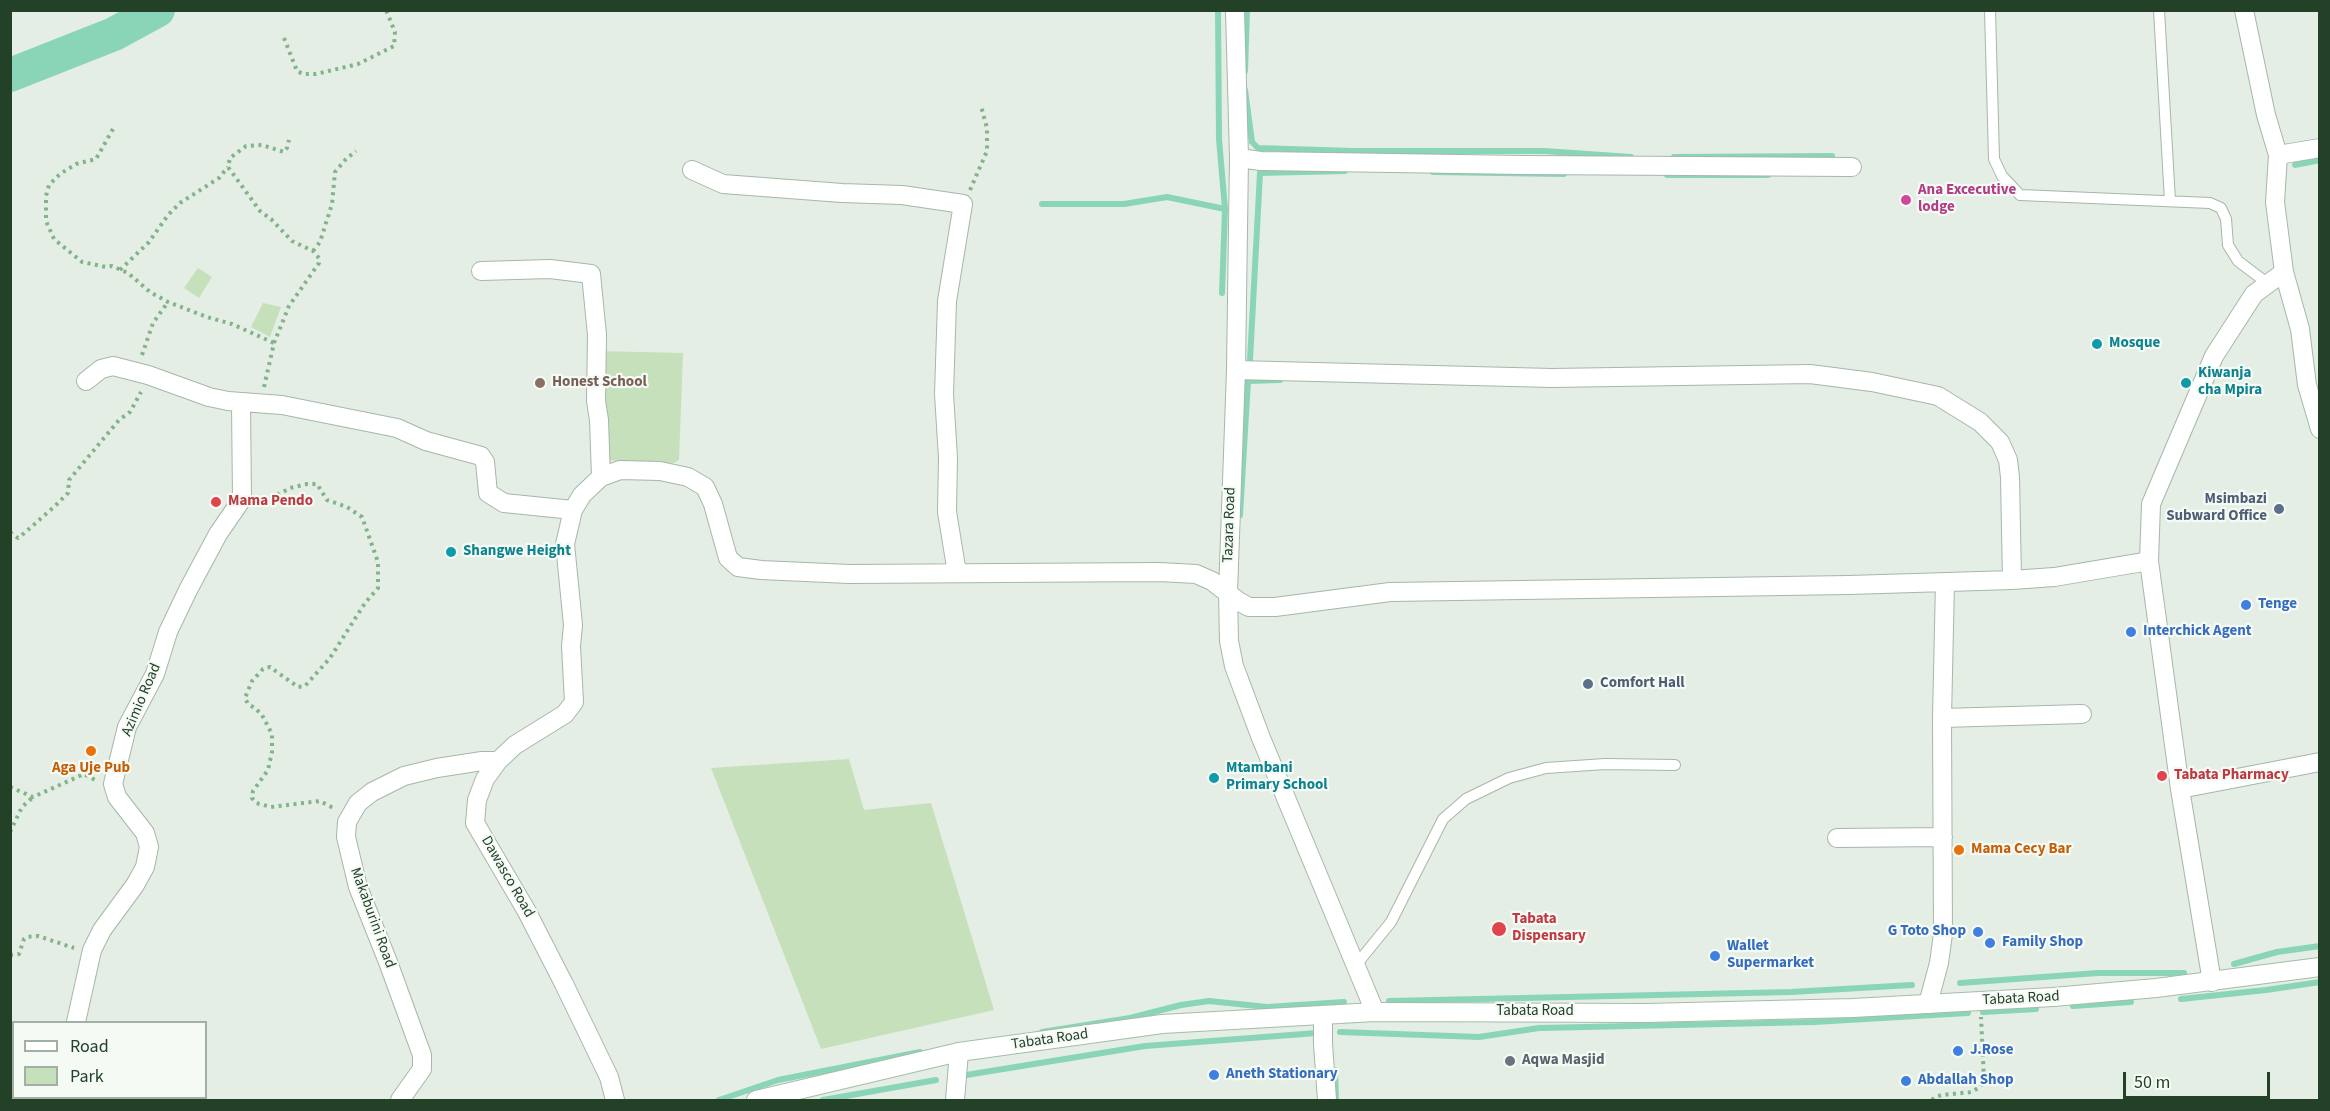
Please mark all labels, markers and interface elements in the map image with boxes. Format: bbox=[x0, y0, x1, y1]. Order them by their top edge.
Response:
place label: Ana Excecutive lodge bbox=[1918, 182, 2016, 217]
marker: Ana Excecutive lodge bbox=[1899, 193, 1913, 207]
place label: Mosque bbox=[2109, 335, 2160, 353]
marker: Mosque bbox=[2090, 337, 2104, 351]
place label: Kiwanja cha Mpira bbox=[2198, 365, 2262, 400]
place label: Honest School bbox=[552, 374, 647, 392]
marker: Honest School bbox=[533, 376, 547, 390]
marker: Kiwanja cha Mpira bbox=[2179, 376, 2193, 390]
street label: Tazara Road bbox=[1220, 487, 1240, 563]
place label: Msimbazi Subward Office bbox=[2166, 491, 2267, 526]
place label: Mama Pendo bbox=[228, 493, 313, 511]
marker: Mama Pendo bbox=[209, 495, 223, 509]
marker: Msimbazi Subward Office bbox=[2272, 502, 2286, 516]
place label: Shangwe Height bbox=[463, 543, 571, 561]
marker: Shangwe Height bbox=[444, 545, 458, 559]
place label: Tenge bbox=[2258, 596, 2297, 614]
marker: Tenge bbox=[2239, 598, 2253, 612]
place label: Interchick Agent bbox=[2143, 623, 2252, 641]
marker: Interchick Agent bbox=[2124, 625, 2138, 639]
street label: Azimio Road bbox=[119, 661, 165, 739]
place label: Comfort Hall bbox=[1600, 675, 1685, 693]
marker: Comfort Hall bbox=[1581, 677, 1595, 691]
marker: Aga Uje Pub bbox=[84, 744, 98, 758]
place label: Aga Uje Pub bbox=[52, 760, 130, 778]
place label: Mtambani Primary School bbox=[1226, 760, 1328, 795]
place label: Tabata Pharmacy bbox=[2174, 767, 2289, 785]
marker: Tabata Pharmacy bbox=[2155, 769, 2169, 783]
marker: Mtambani Primary School bbox=[1207, 771, 1221, 785]
street label: Dawasco Road bbox=[476, 833, 538, 921]
place label: Mama Cecy Bar bbox=[1971, 841, 2071, 859]
marker: Mama Cecy Bar bbox=[1952, 843, 1966, 857]
street label: Makaburini Road bbox=[345, 865, 399, 971]
place label: Tabata Dispensary bbox=[1512, 911, 1586, 946]
marker: Tabata Dispensary bbox=[1490, 920, 1508, 938]
place label: G Toto Shop bbox=[1888, 923, 1966, 941]
marker: G Toto Shop bbox=[1971, 925, 1985, 939]
place label: Family Shop bbox=[2002, 934, 2083, 952]
marker: Family Shop bbox=[1983, 936, 1997, 950]
place label: Wallet Supermarket bbox=[1727, 938, 1814, 973]
marker: Wallet Supermarket bbox=[1708, 949, 1722, 963]
street label: Tabata Road bbox=[1982, 988, 2060, 1010]
street label: Tabata Road bbox=[1496, 1003, 1574, 1021]
legend bbox=[12, 1021, 207, 1099]
street label: Tabata Road bbox=[1010, 1026, 1090, 1054]
text: Road bbox=[70, 1034, 109, 1059]
place label: J.Rose bbox=[1970, 1042, 2013, 1060]
marker: J.Rose bbox=[1951, 1044, 1965, 1058]
place label: Aqwa Masjid bbox=[1522, 1052, 1604, 1070]
marker: Aqwa Masjid bbox=[1503, 1054, 1517, 1068]
scale bar bbox=[2126, 1060, 2273, 1098]
text: Park bbox=[70, 1064, 104, 1089]
place label: Aneth Stationary bbox=[1226, 1066, 1338, 1084]
marker: Aneth Stationary bbox=[1207, 1068, 1221, 1082]
text: 50 m bbox=[2134, 1070, 2170, 1095]
place label: Abdallah Shop bbox=[1918, 1072, 2014, 1090]
marker: Abdallah Shop bbox=[1899, 1074, 1913, 1088]

